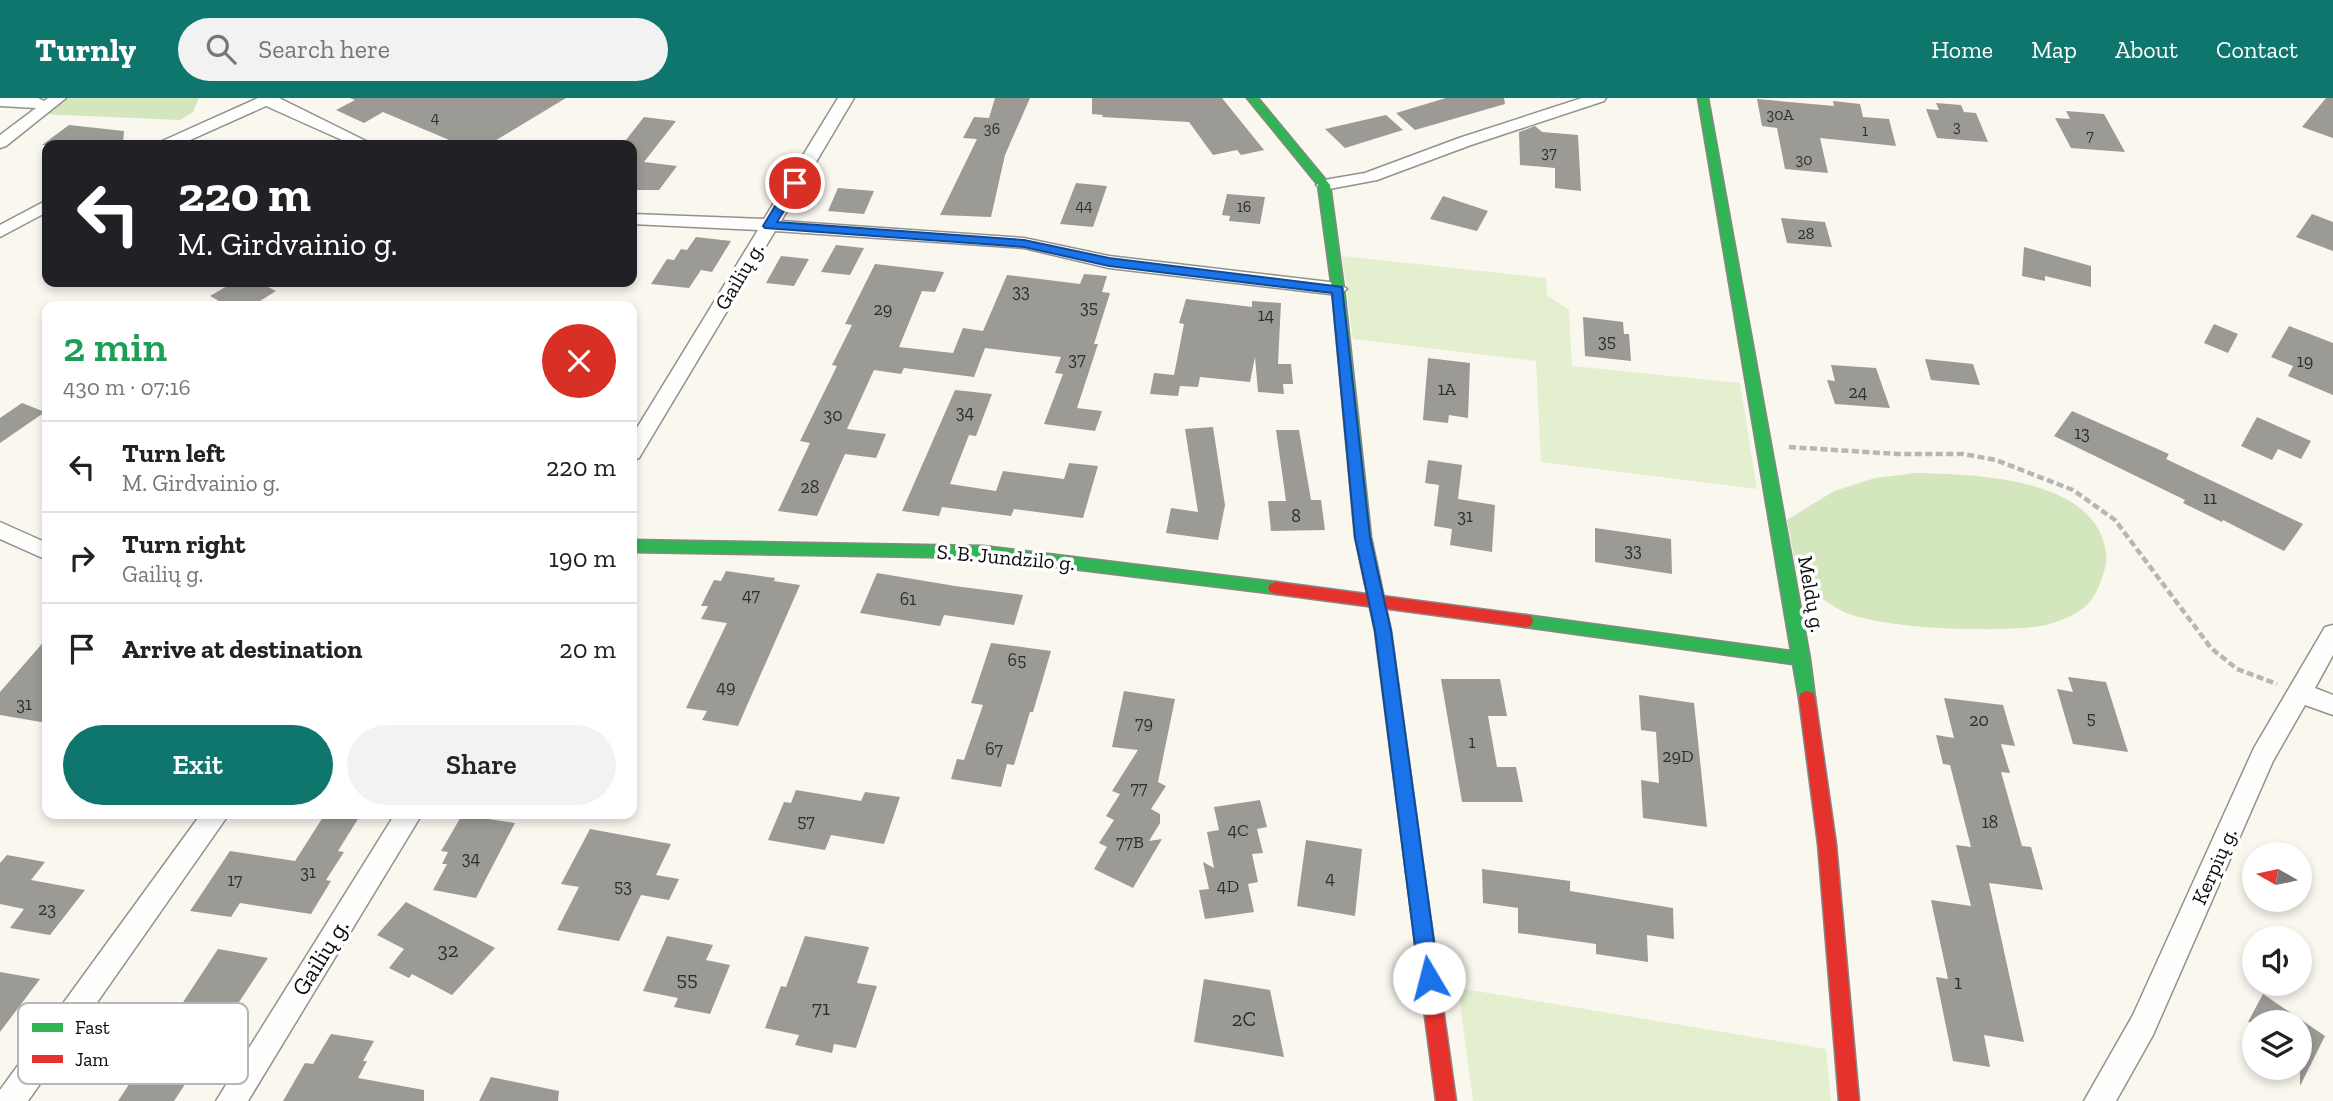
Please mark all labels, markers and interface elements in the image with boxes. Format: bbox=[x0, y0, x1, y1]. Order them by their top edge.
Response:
search box bbox=[178, 18, 668, 81]
text: Turnly bbox=[35, 30, 136, 69]
icon: search bbox=[202, 30, 240, 68]
text: Search here bbox=[258, 33, 390, 65]
text: Home bbox=[1931, 35, 1993, 64]
text: Map bbox=[2031, 35, 2077, 64]
text: About bbox=[2115, 35, 2178, 64]
text: Contact bbox=[2216, 35, 2298, 64]
house number: 30A bbox=[1766, 105, 1794, 124]
house number: 4 bbox=[431, 108, 440, 127]
house number: 3 bbox=[1953, 117, 1961, 136]
house number: 36 bbox=[984, 119, 1000, 138]
house number: 1 bbox=[1862, 121, 1868, 140]
house number: 7 bbox=[2086, 126, 2094, 145]
house number: 37 bbox=[1541, 143, 1557, 162]
house number: 30 bbox=[1795, 150, 1813, 169]
pin bbox=[765, 153, 825, 213]
icon: arrive bbox=[776, 164, 814, 202]
text: 220 m bbox=[178, 165, 311, 224]
icon: left bbox=[63, 168, 154, 259]
house number: 44 bbox=[1075, 196, 1093, 215]
house number: 16 bbox=[1237, 197, 1251, 216]
house number: 28 bbox=[1798, 224, 1814, 243]
text: M. Girdvainio g. bbox=[178, 225, 397, 263]
street label: Gailių g. bbox=[709, 238, 769, 314]
house number: 33 bbox=[1012, 280, 1030, 302]
house number: 35 bbox=[1080, 296, 1098, 318]
house number: 29 bbox=[874, 298, 892, 320]
house number: 14 bbox=[1258, 304, 1275, 326]
text: 2 min bbox=[63, 321, 167, 372]
button: close bbox=[542, 324, 616, 398]
house number: 35 bbox=[1598, 330, 1616, 352]
house number: 37 bbox=[1068, 348, 1086, 370]
house number: 19 bbox=[2297, 350, 2313, 372]
text: 430 m · 07:16 bbox=[63, 373, 191, 401]
house number: 1A bbox=[1438, 378, 1457, 400]
house number: 24 bbox=[1849, 381, 1868, 403]
house number: 34 bbox=[956, 401, 975, 423]
house number: 30 bbox=[823, 404, 843, 426]
house number: 13 bbox=[2074, 422, 2090, 444]
text: Turn left bbox=[122, 437, 225, 469]
icon: left bbox=[63, 448, 101, 486]
text: 220 m bbox=[546, 451, 616, 483]
text: M. Girdvainio g. bbox=[122, 469, 280, 497]
house number: 28 bbox=[801, 476, 819, 498]
house number: 11 bbox=[2203, 487, 2217, 509]
house number: 8 bbox=[1291, 505, 1301, 527]
house number: 31 bbox=[1457, 505, 1473, 527]
text: Turn right bbox=[122, 528, 245, 560]
icon: right bbox=[63, 539, 101, 577]
street label: S. B. Jundzilo g. bbox=[936, 539, 1076, 575]
house number: 33 bbox=[1624, 539, 1642, 561]
text: 190 m bbox=[549, 542, 616, 574]
street label: Meldų g. bbox=[1793, 554, 1831, 634]
text: Gailių g. bbox=[122, 560, 203, 588]
house number: 47 bbox=[742, 584, 760, 606]
house number: 61 bbox=[900, 588, 916, 610]
icon: arrive bbox=[63, 630, 101, 668]
text: Arrive at destination bbox=[122, 633, 362, 665]
text: 20 m bbox=[559, 633, 616, 665]
house number: 65 bbox=[1008, 649, 1026, 671]
house number: 49 bbox=[716, 676, 736, 698]
house number: 31 bbox=[16, 693, 32, 715]
house number: 5 bbox=[2086, 707, 2096, 729]
house number: 20 bbox=[1969, 709, 1989, 731]
house number: 79 bbox=[1135, 712, 1153, 734]
button: Exit bbox=[63, 725, 333, 805]
button: Share bbox=[347, 725, 616, 805]
house number: 1 bbox=[1469, 731, 1476, 753]
house number: 67 bbox=[985, 738, 1004, 760]
house number: 29D bbox=[1662, 745, 1694, 767]
house number: 77 bbox=[1131, 777, 1148, 799]
house number: 57 bbox=[797, 810, 815, 832]
house number: 18 bbox=[1982, 811, 1998, 833]
house number: 4C bbox=[1227, 819, 1249, 841]
street label: Kerpių g. bbox=[2186, 824, 2242, 908]
house number: 77B bbox=[1116, 831, 1144, 853]
north arrow bbox=[2242, 842, 2312, 912]
map controls bbox=[2242, 842, 2312, 1080]
house number: 34 bbox=[462, 847, 481, 869]
house number: 31 bbox=[300, 861, 316, 883]
house number: 4 bbox=[1325, 867, 1335, 889]
house number: 17 bbox=[227, 869, 243, 891]
house number: 53 bbox=[614, 875, 632, 897]
house number: 4D bbox=[1217, 875, 1239, 897]
house number: 23 bbox=[38, 898, 56, 920]
street label: Gailių g. bbox=[285, 913, 355, 1001]
button: sound bbox=[2242, 926, 2312, 996]
house number: 32 bbox=[437, 937, 459, 962]
position arrow bbox=[1392, 941, 1466, 1015]
house number: 55 bbox=[676, 966, 698, 991]
house number: 1 bbox=[1954, 969, 1962, 994]
house number: 71 bbox=[812, 995, 830, 1020]
legend bbox=[18, 1003, 248, 1084]
house number: 2C bbox=[1232, 1006, 1256, 1031]
button: layers bbox=[2242, 1010, 2312, 1080]
text: Fast bbox=[75, 1016, 110, 1039]
text: Jam bbox=[75, 1048, 109, 1071]

